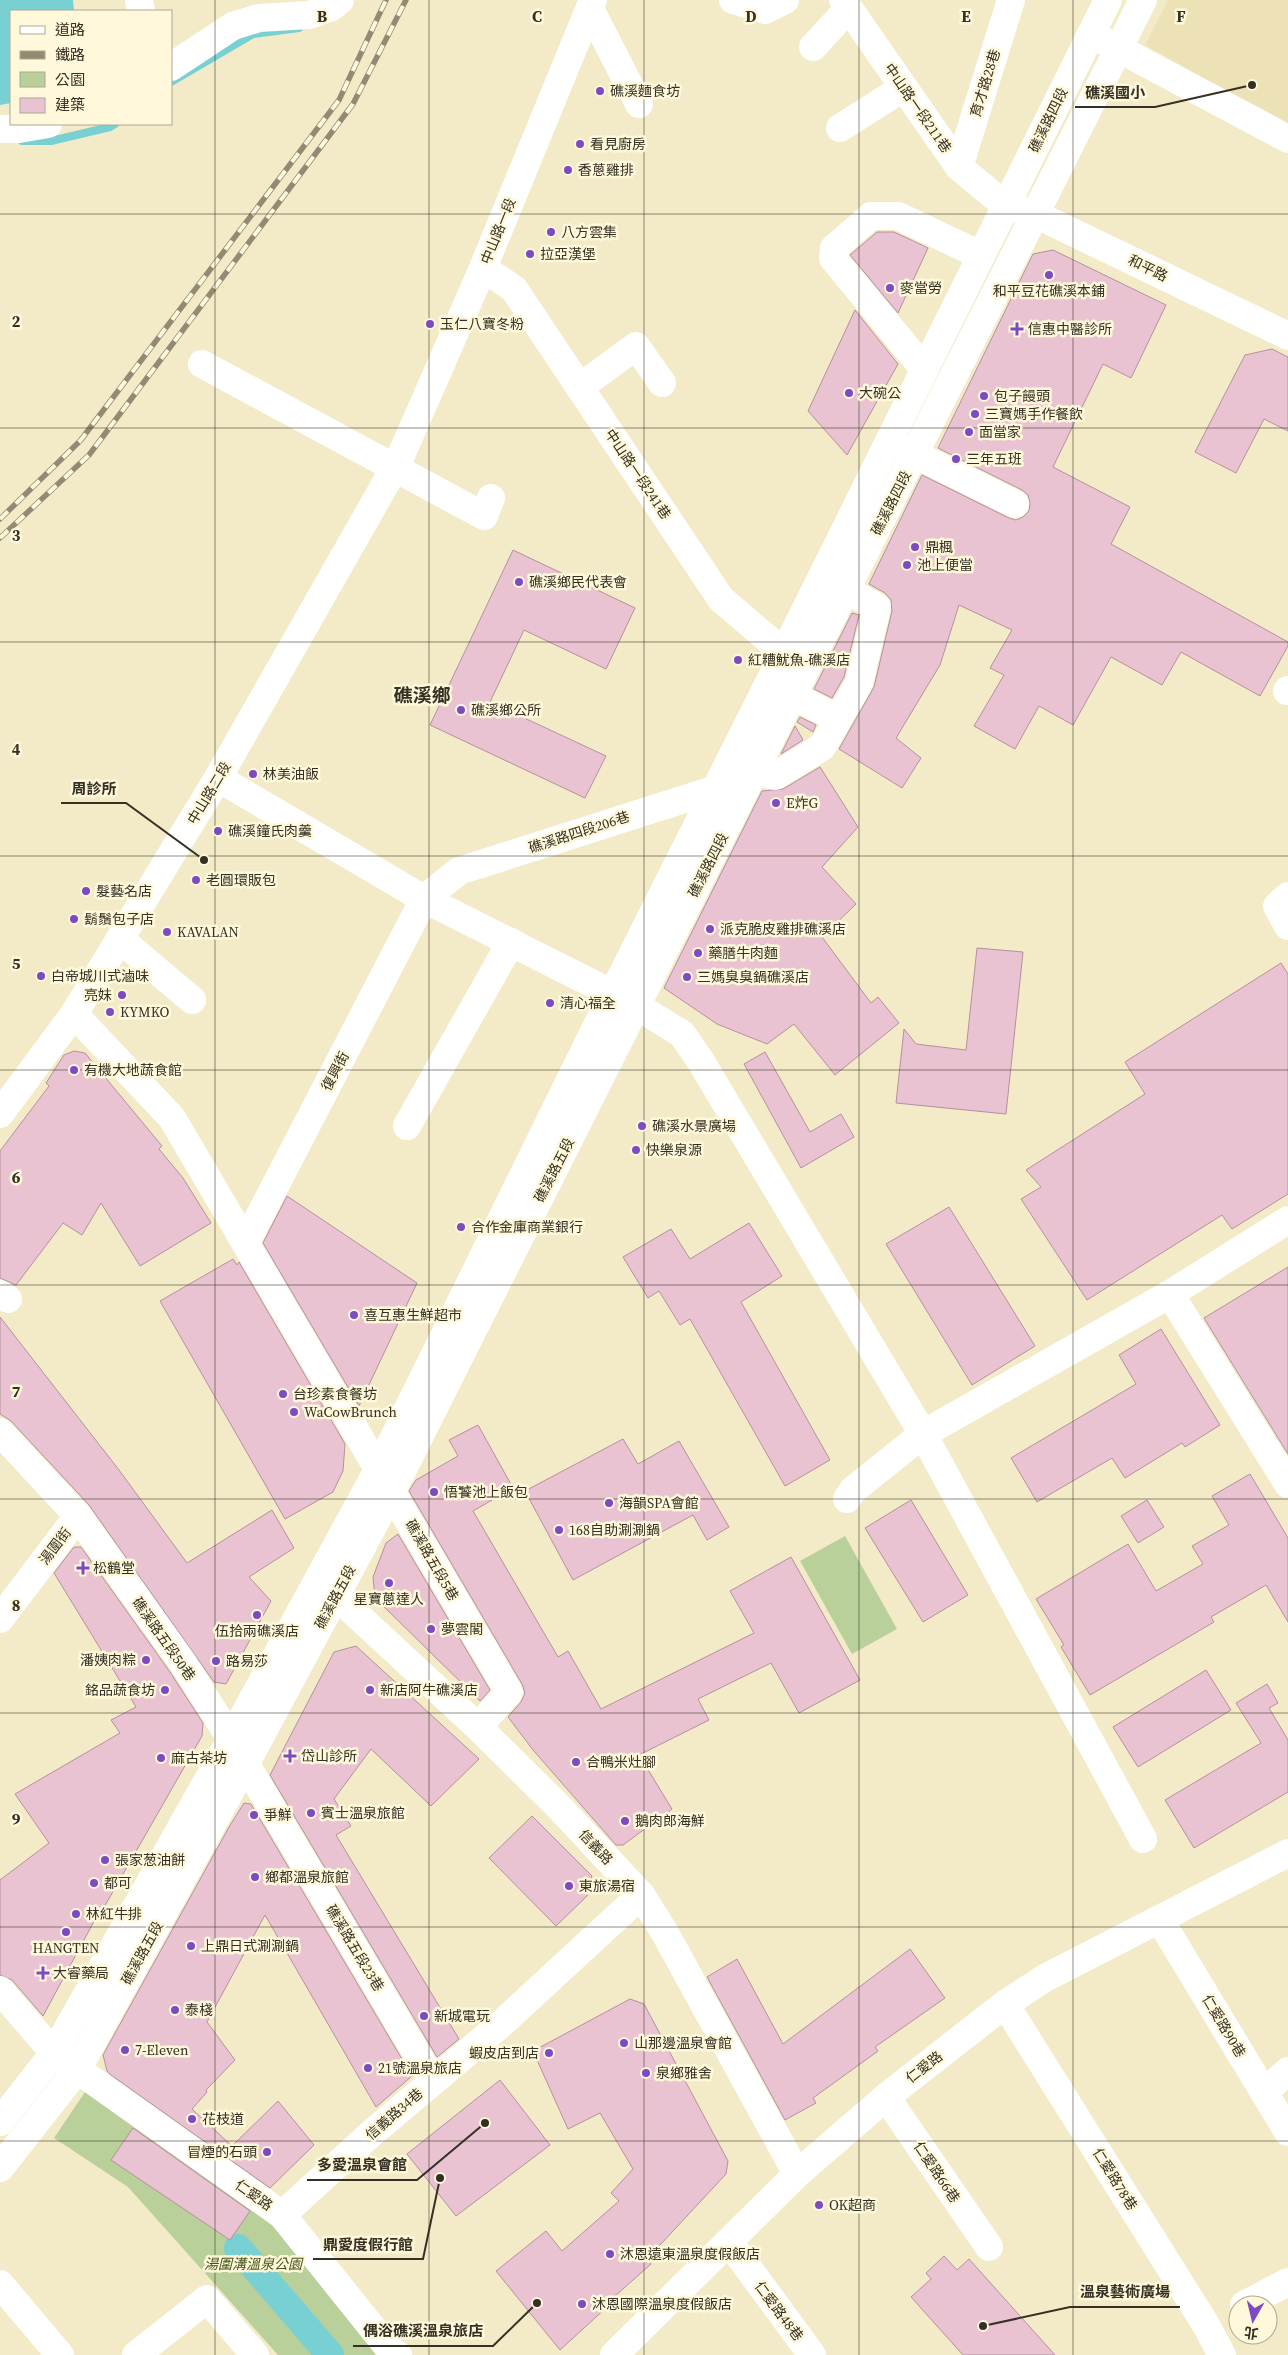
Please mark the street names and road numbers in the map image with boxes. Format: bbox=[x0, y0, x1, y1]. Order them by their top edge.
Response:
street label: 育才路28巷 bbox=[965, 47, 1005, 119]
street label: 中山路一段211巷 bbox=[880, 59, 956, 157]
street label: 礁溪路四段 bbox=[1024, 84, 1072, 156]
street label: 中山路一段 bbox=[476, 195, 520, 267]
street label: 和平路 bbox=[1125, 250, 1171, 286]
street label: 中山路一段241巷 bbox=[600, 425, 676, 523]
street label: 礁溪路四段 bbox=[866, 467, 916, 539]
street label: 中山路二段 bbox=[182, 758, 236, 828]
street label: 礁溪路四段206巷 bbox=[526, 806, 632, 858]
street label: 礁溪路四段 bbox=[683, 829, 733, 901]
street label: 復興街 bbox=[316, 1048, 354, 1094]
street label: 礁溪路五段 bbox=[529, 1134, 579, 1206]
street label: 礁溪路五段5巷 bbox=[401, 1516, 463, 1604]
street label: 湯圍街 bbox=[34, 1523, 76, 1569]
street label: 礁溪路五段 bbox=[310, 1561, 360, 1633]
street label: 礁溪路五段50巷 bbox=[128, 1593, 200, 1685]
street label: 信義路 bbox=[574, 1825, 618, 1869]
street label: 礁溪路五段23巷 bbox=[321, 1901, 389, 1995]
street label: 礁溪路五段 bbox=[116, 1918, 168, 1988]
street label: 仁愛路90巷 bbox=[1197, 1991, 1251, 2061]
street label: 仁愛路 bbox=[901, 2046, 947, 2088]
street label: 信義路34巷 bbox=[361, 2083, 427, 2145]
street label: 仁愛路66巷 bbox=[909, 2137, 965, 2207]
street label: 仁愛路78巷 bbox=[1088, 2144, 1142, 2214]
street label: 仁愛路 bbox=[231, 2175, 277, 2215]
street label: 仁愛路48巷 bbox=[750, 2277, 808, 2345]

